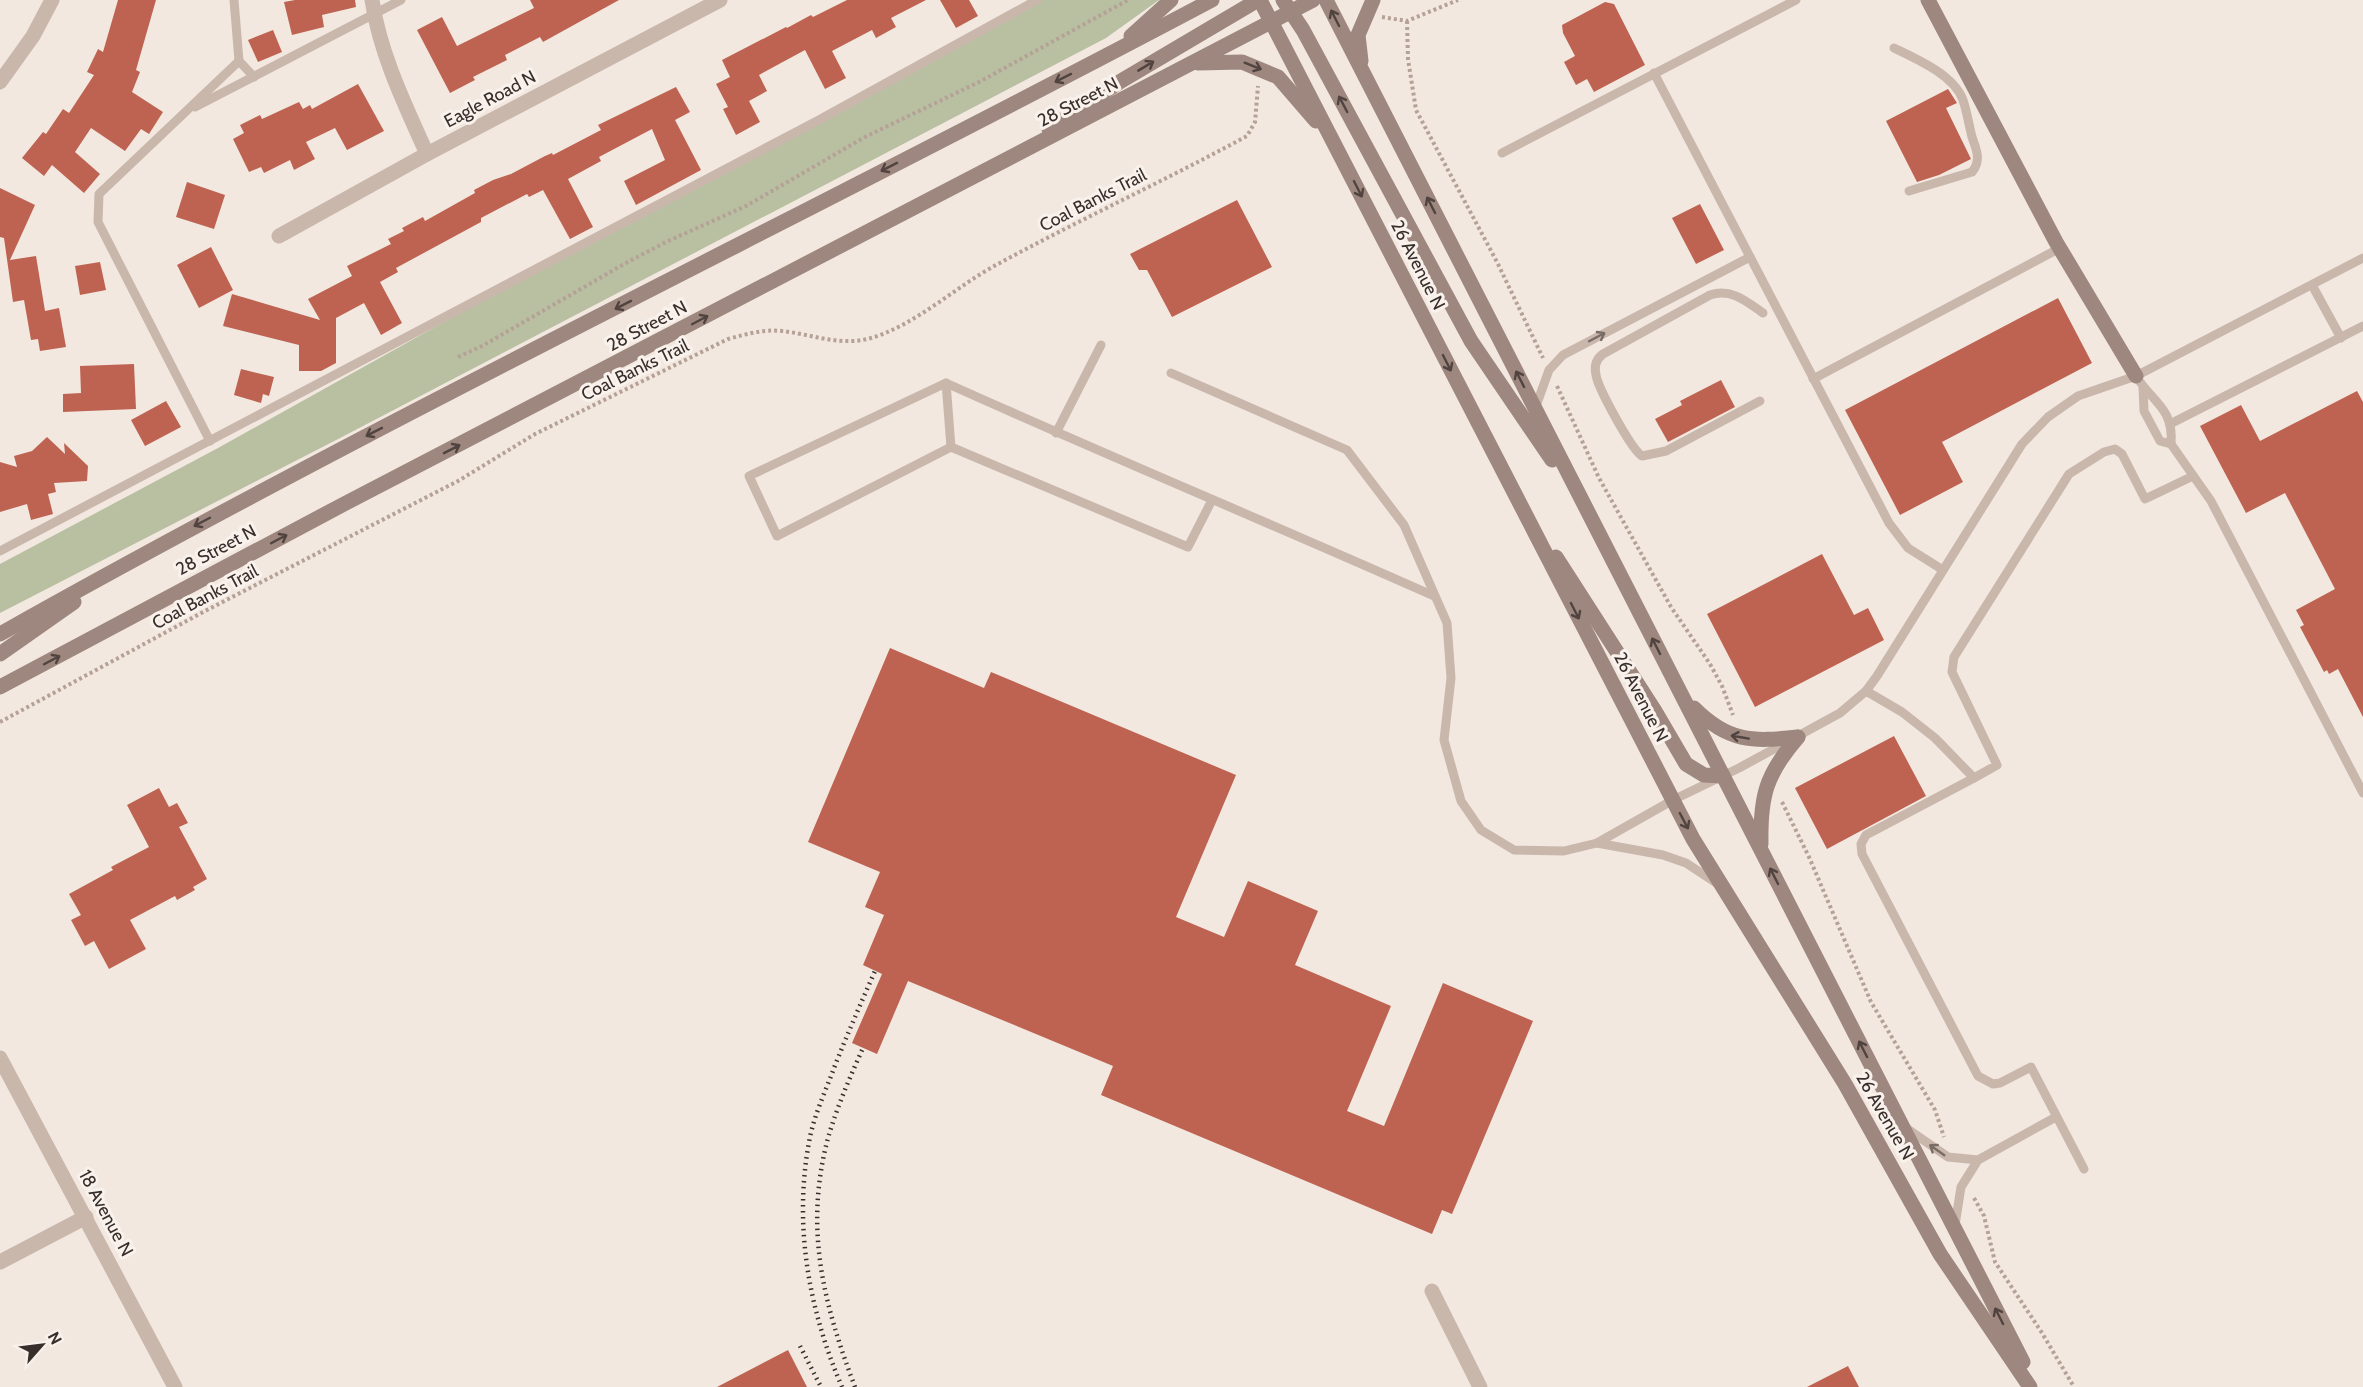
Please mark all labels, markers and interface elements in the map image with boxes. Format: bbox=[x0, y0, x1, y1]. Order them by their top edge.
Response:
one-way arrow bbox=[1329, 9, 1340, 27]
one-way arrow bbox=[1137, 60, 1154, 72]
one-way arrow bbox=[1243, 61, 1262, 72]
street label: Eagle Road N bbox=[440, 66, 540, 132]
street label: 28 Street N bbox=[1034, 72, 1122, 132]
one-way arrow bbox=[1054, 73, 1072, 85]
one-way arrow bbox=[1337, 96, 1349, 113]
one-way arrow bbox=[881, 162, 899, 174]
street label: Coal Banks Trail bbox=[1036, 163, 1151, 236]
one-way arrow bbox=[1353, 180, 1364, 198]
one-way arrow bbox=[1425, 197, 1437, 214]
street label: 26 Avenue N bbox=[1386, 217, 1450, 313]
street label: 28 Street N bbox=[603, 296, 691, 356]
one-way arrow bbox=[614, 299, 632, 311]
one-way arrow bbox=[691, 314, 708, 326]
one-way arrow bbox=[1588, 331, 1605, 343]
street label: Coal Banks Trail bbox=[578, 334, 693, 406]
one-way arrow bbox=[1441, 354, 1453, 371]
one-way arrow bbox=[1514, 370, 1525, 388]
one-way arrow bbox=[366, 427, 384, 438]
one-way arrow bbox=[443, 443, 461, 454]
one-way arrow bbox=[193, 517, 211, 528]
street label: 28 Street N bbox=[172, 520, 260, 580]
one-way arrow bbox=[270, 533, 288, 544]
street label: Coal Banks Trail bbox=[148, 559, 262, 634]
one-way arrow bbox=[1569, 602, 1581, 620]
one-way arrow bbox=[1650, 637, 1662, 655]
street label: 26 Avenue N bbox=[1609, 649, 1673, 745]
one-way arrow bbox=[42, 654, 60, 665]
one-way arrow bbox=[1730, 731, 1750, 742]
one-way arrow bbox=[1678, 812, 1690, 829]
one-way arrow bbox=[1768, 867, 1779, 885]
one-way arrow bbox=[1857, 1041, 1868, 1059]
street label: 26 Avenue N bbox=[1851, 1068, 1919, 1164]
one-way arrow bbox=[1930, 1144, 1946, 1156]
street label: 18 Avenue N bbox=[74, 1166, 138, 1260]
one-way arrow bbox=[1993, 1308, 2005, 1326]
north arrow bbox=[12, 1315, 72, 1375]
text: N bbox=[44, 1329, 66, 1348]

